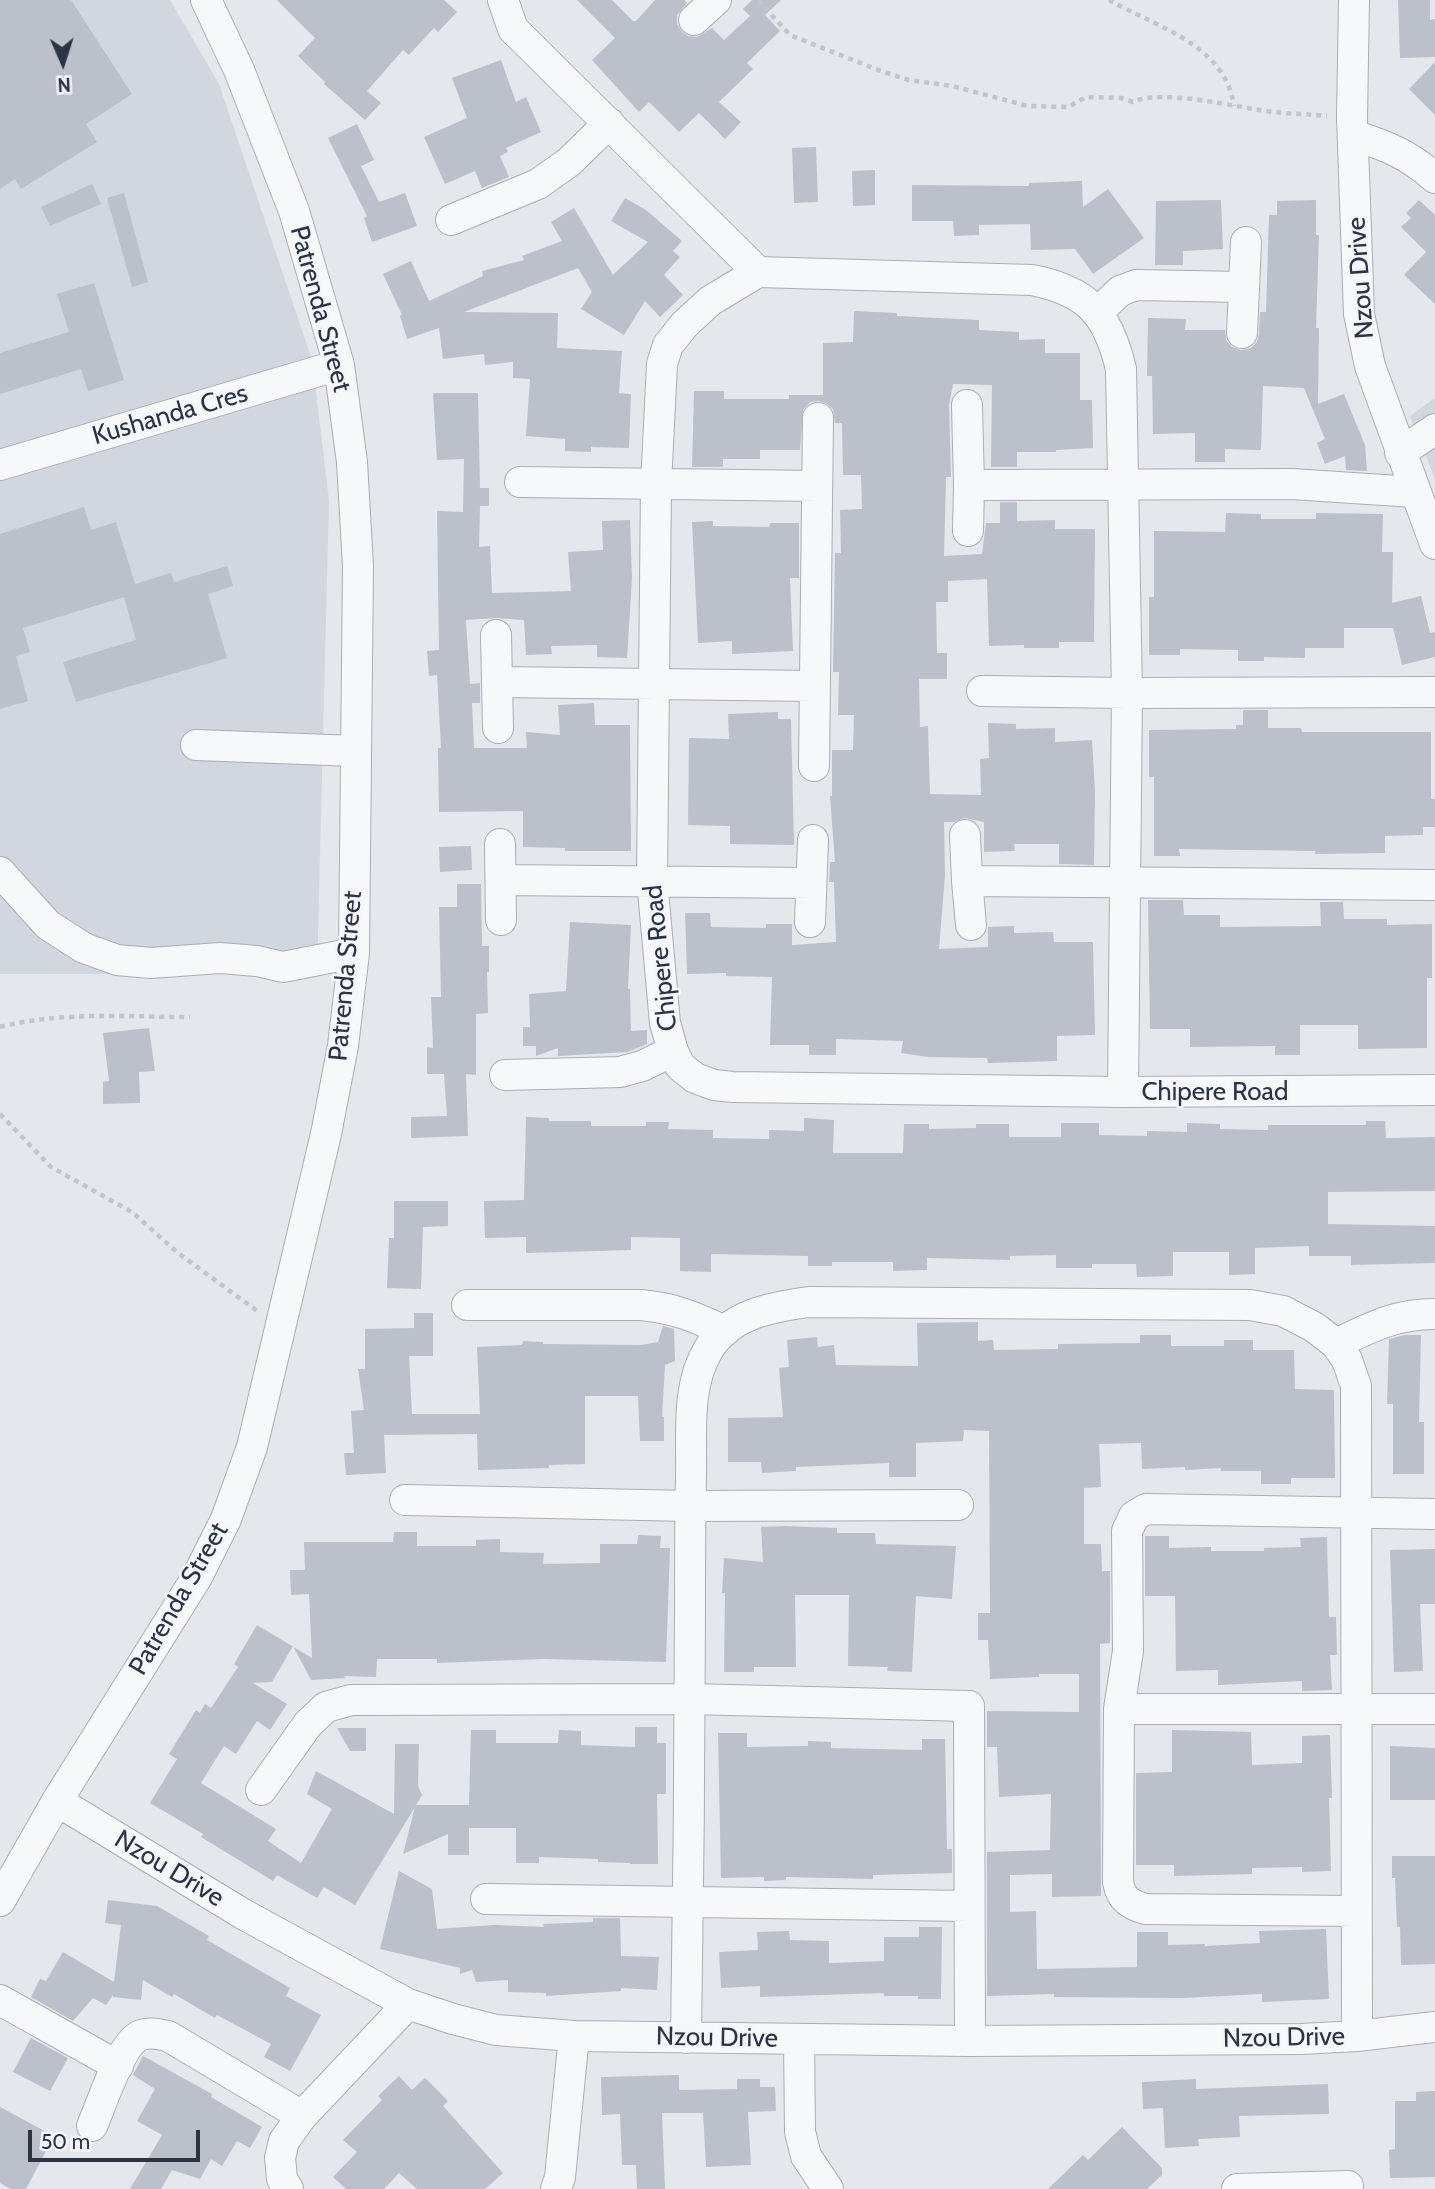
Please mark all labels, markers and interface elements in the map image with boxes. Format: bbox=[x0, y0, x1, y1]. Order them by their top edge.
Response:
north arrow bbox=[28, 28, 98, 98]
text: N bbox=[57, 73, 71, 96]
street label: Nzou Drive bbox=[1341, 216, 1381, 340]
street label: Patrenda Street bbox=[283, 222, 357, 396]
street label: Kushanda Cres bbox=[89, 378, 251, 452]
street label: Chipere Road bbox=[638, 883, 684, 1033]
street label: Patrenda Street bbox=[323, 890, 369, 1062]
street label: Chipere Road bbox=[1142, 1076, 1288, 1108]
street label: Patrenda Street bbox=[123, 1517, 235, 1681]
street label: Nzou Drive bbox=[109, 1824, 229, 1914]
street label: Nzou Drive bbox=[656, 2021, 778, 2055]
street label: Nzou Drive bbox=[1223, 2021, 1345, 2055]
scale bar bbox=[32, 2116, 203, 2160]
text: 50 m bbox=[41, 2129, 90, 2154]

